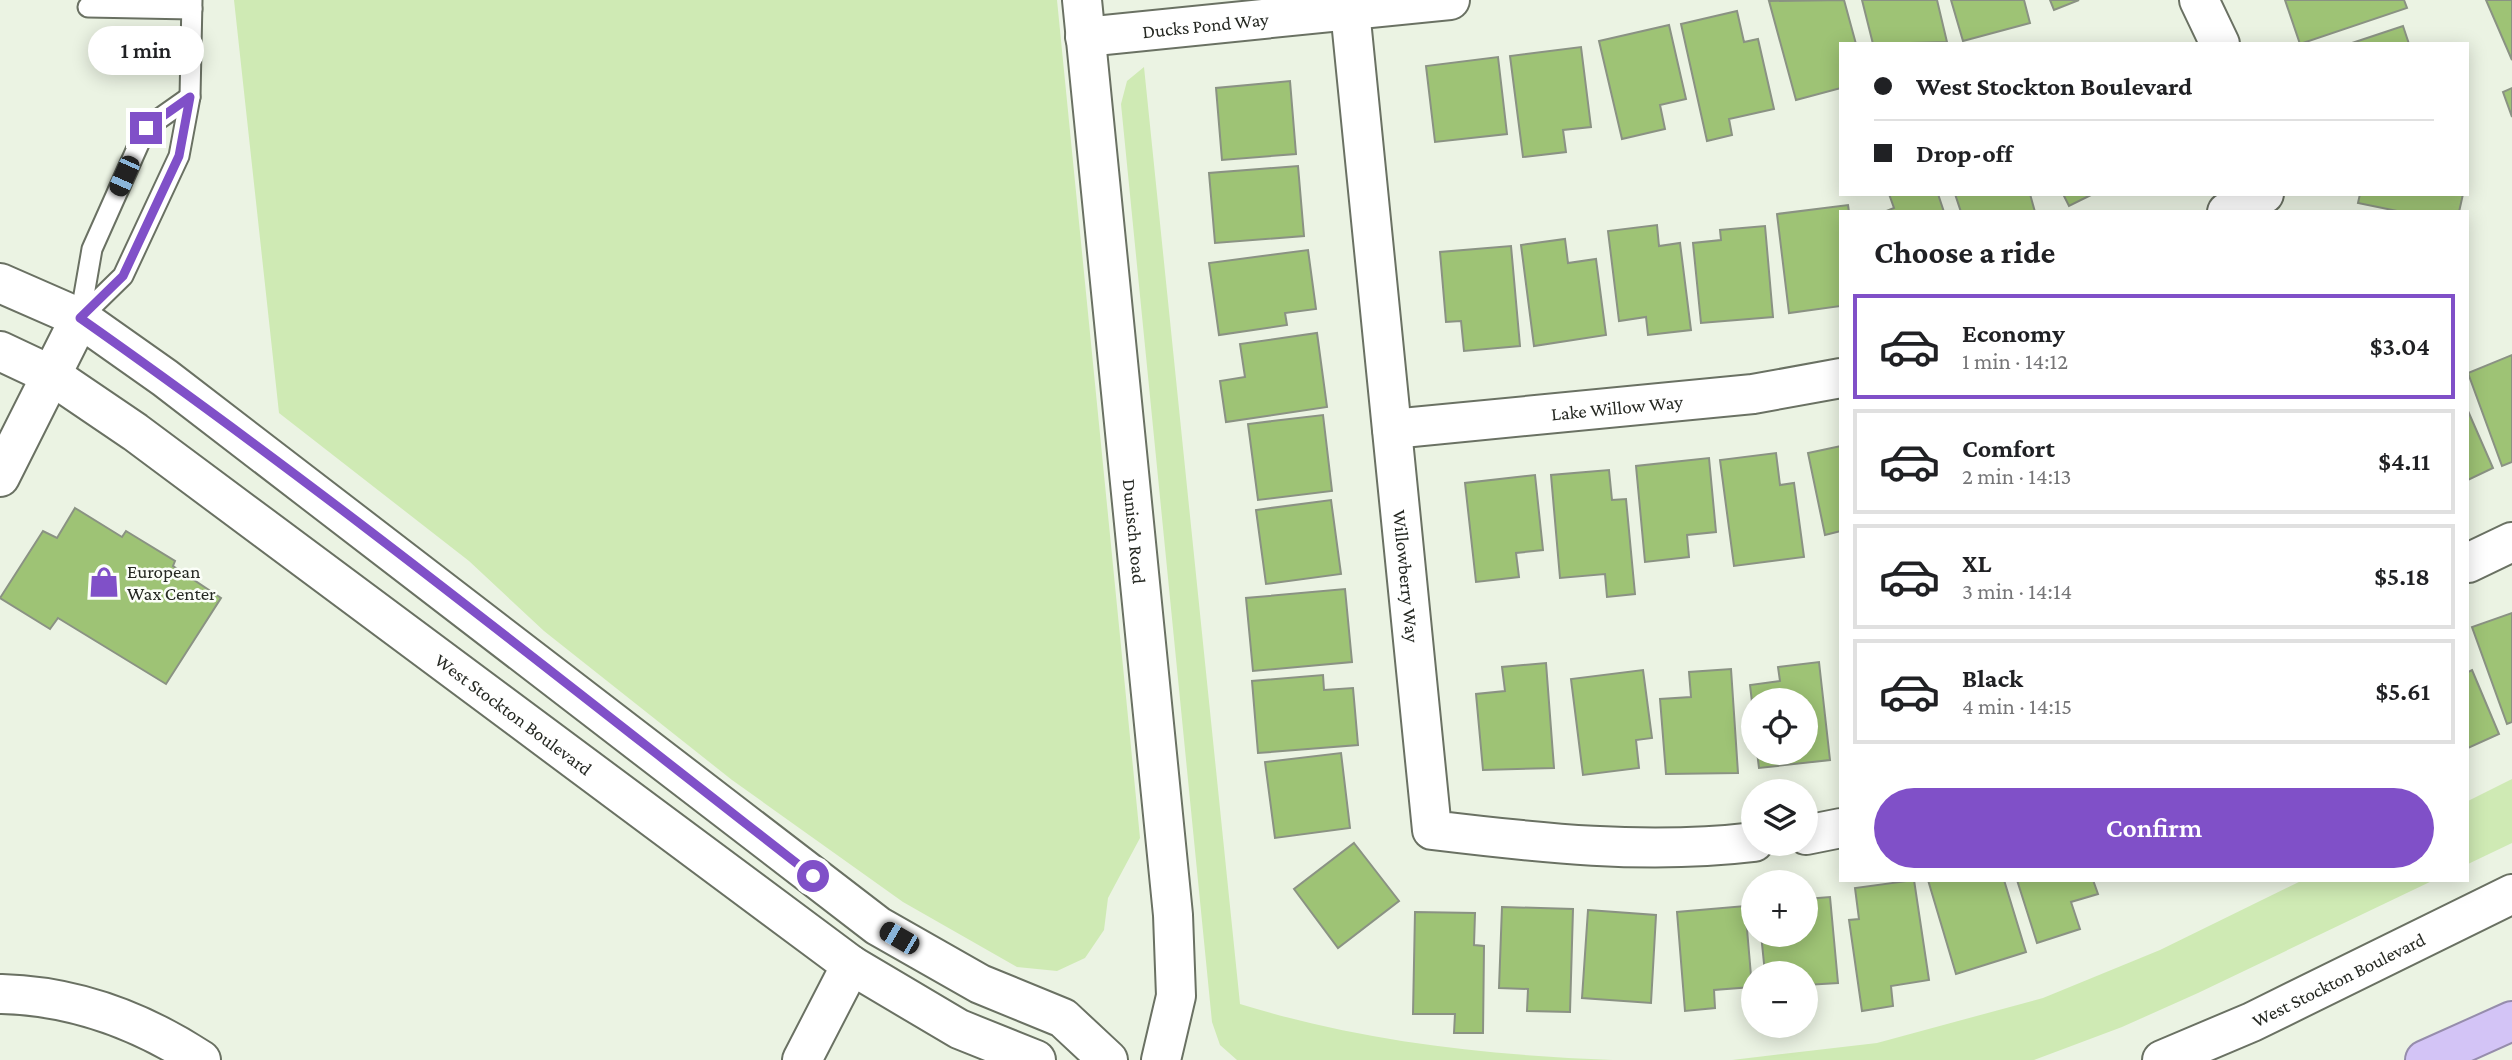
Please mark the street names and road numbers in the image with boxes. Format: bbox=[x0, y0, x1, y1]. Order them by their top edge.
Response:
street label: Ducks Pond Way bbox=[1141, 8, 1270, 42]
street label: Lake Willow Way bbox=[1550, 390, 1684, 424]
street label: Dunisch Road bbox=[1119, 478, 1151, 585]
street label: Willowberry Way bbox=[1390, 509, 1424, 644]
street label: West Stockton Boulevard bbox=[431, 649, 596, 779]
street label: West Stockton Boulevard bbox=[2248, 928, 2428, 1031]

